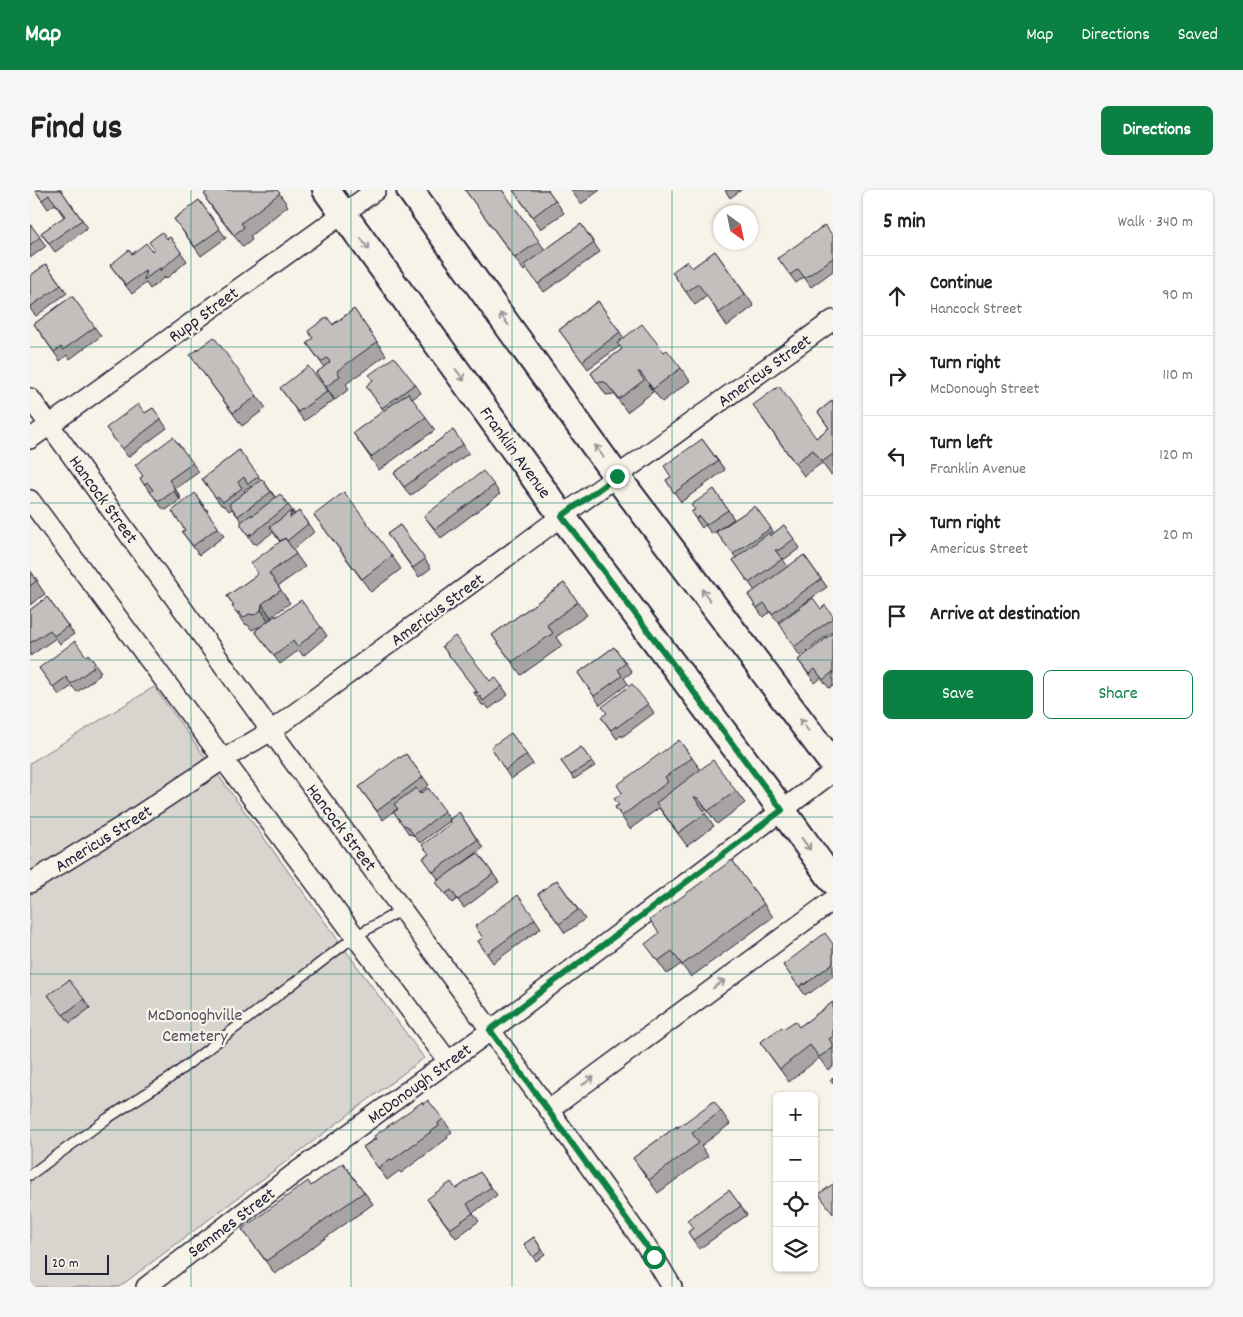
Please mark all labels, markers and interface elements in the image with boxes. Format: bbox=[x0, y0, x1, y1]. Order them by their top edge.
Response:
text: Map bbox=[25, 18, 61, 52]
text: Map bbox=[1026, 23, 1053, 48]
text: Directions bbox=[1081, 23, 1150, 48]
text: Saved bbox=[1178, 23, 1218, 48]
text: Find us bbox=[30, 105, 122, 155]
button: Directions bbox=[1101, 106, 1213, 155]
north arrow bbox=[713, 205, 758, 250]
text: 5 min bbox=[883, 208, 926, 238]
text: Walk · 340 m bbox=[1118, 211, 1193, 234]
one-way arrow bbox=[360, 237, 370, 251]
text: Continue bbox=[930, 271, 992, 298]
street label: Rupp Street bbox=[164, 282, 245, 350]
icon: ahead bbox=[883, 282, 911, 310]
text: 90 m bbox=[1162, 284, 1193, 307]
text: Hancock Street bbox=[930, 298, 1022, 321]
one-way arrow bbox=[498, 313, 509, 326]
street label: Americus Street bbox=[713, 329, 818, 415]
text: Turn right bbox=[930, 351, 1001, 378]
icon: right bbox=[883, 362, 911, 390]
text: 110 m bbox=[1163, 364, 1193, 387]
one-way arrow bbox=[455, 368, 465, 382]
text: McDonough Street bbox=[930, 378, 1039, 401]
street label: Franklin Avenue bbox=[472, 402, 556, 505]
text: Turn left bbox=[930, 431, 993, 458]
icon: left bbox=[883, 442, 911, 470]
one-way arrow bbox=[594, 444, 604, 458]
text: 120 m bbox=[1159, 444, 1193, 467]
street label: Hancock Street bbox=[61, 451, 143, 550]
text: Franklin Avenue bbox=[930, 458, 1026, 481]
route end bbox=[606, 465, 629, 488]
text: Turn right bbox=[930, 511, 1001, 538]
icon: right bbox=[883, 522, 911, 550]
text: 20 m bbox=[1163, 524, 1193, 547]
text: Americus Street bbox=[930, 538, 1028, 561]
street label: Americus Street bbox=[386, 568, 491, 654]
one-way arrow bbox=[701, 589, 712, 602]
icon: arrive bbox=[883, 602, 911, 630]
text: Arrive at destination bbox=[930, 602, 1080, 629]
button: Save bbox=[883, 670, 1033, 719]
button: Share bbox=[1043, 670, 1193, 719]
one-way arrow bbox=[799, 718, 809, 732]
street label: Hancock Street bbox=[299, 780, 381, 878]
street label: Americus Street bbox=[51, 800, 158, 880]
one-way arrow bbox=[801, 837, 811, 851]
one-way arrow bbox=[712, 979, 725, 990]
park label: McDonoghville Cemetery bbox=[148, 1004, 242, 1050]
street label: McDonough Street bbox=[363, 1039, 478, 1131]
one-way arrow bbox=[581, 1076, 595, 1086]
map controls bbox=[773, 1092, 818, 1272]
button: + bbox=[773, 1092, 818, 1137]
button: − bbox=[773, 1137, 818, 1182]
button: locate bbox=[773, 1182, 818, 1227]
street label: Semmes Street bbox=[183, 1183, 282, 1265]
button: layers bbox=[773, 1227, 818, 1272]
route start bbox=[643, 1246, 666, 1269]
scale bar bbox=[45, 1252, 109, 1275]
text: 20 m bbox=[52, 1254, 79, 1274]

